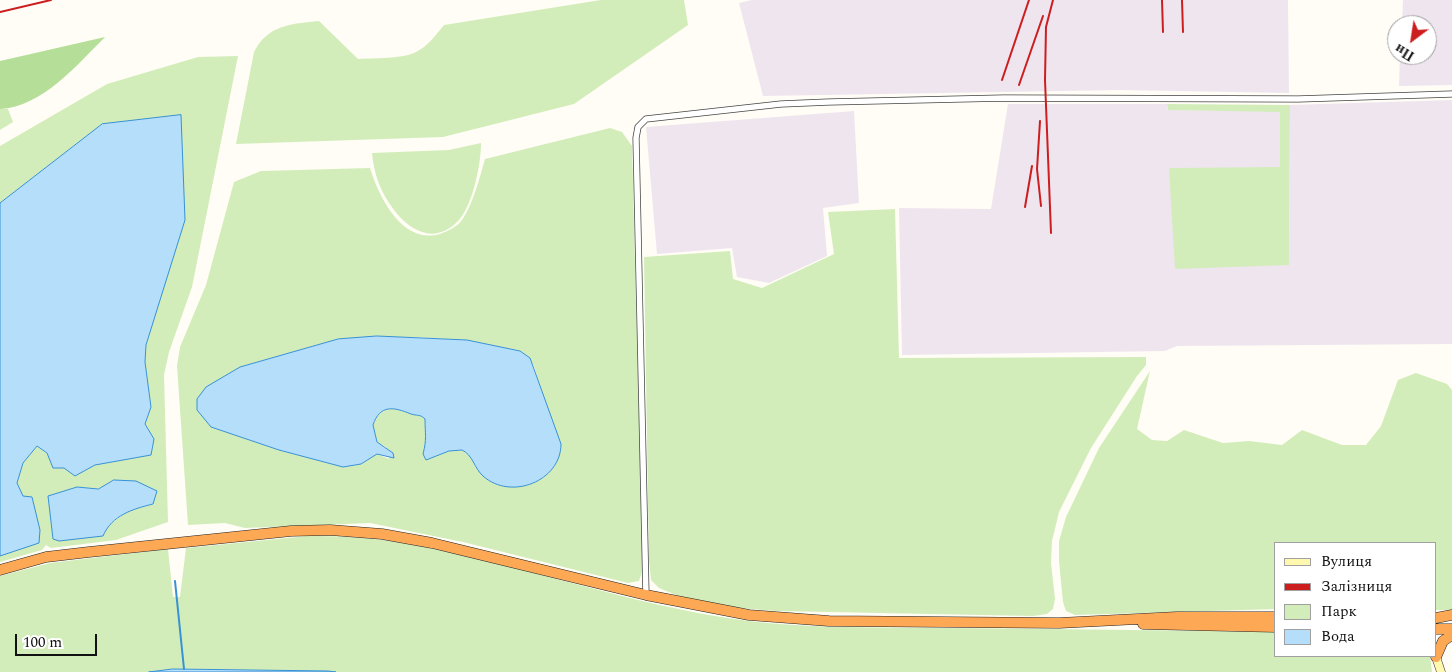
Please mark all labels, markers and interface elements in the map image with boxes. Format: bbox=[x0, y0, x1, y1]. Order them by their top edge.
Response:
north arrow bbox=[1387, 15, 1437, 65]
text: Пн bbox=[1390, 38, 1419, 67]
legend bbox=[1274, 542, 1437, 657]
text: Вулиця bbox=[1321, 550, 1372, 573]
text: Залізниця bbox=[1321, 575, 1392, 598]
text: Парк bbox=[1321, 600, 1357, 623]
scale bar bbox=[18, 624, 100, 656]
text: Вода bbox=[1321, 625, 1355, 648]
text: 100 m bbox=[23, 631, 62, 654]

